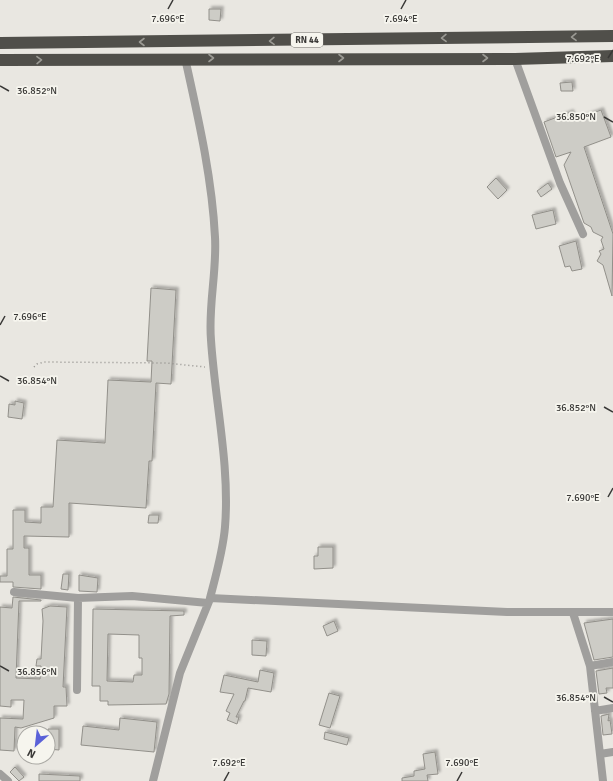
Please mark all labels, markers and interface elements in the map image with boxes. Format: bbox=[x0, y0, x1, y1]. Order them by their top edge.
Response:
text: 7.696°E bbox=[151, 13, 185, 25]
text: 7.694°E bbox=[384, 13, 418, 25]
road number: RN 44 bbox=[291, 33, 323, 47]
one-way arrow bbox=[571, 33, 577, 41]
one-way arrow bbox=[441, 34, 447, 42]
one-way arrow bbox=[269, 36, 275, 45]
one-way arrow bbox=[139, 38, 145, 46]
text: 7.692°E bbox=[566, 53, 600, 65]
one-way arrow bbox=[208, 54, 214, 62]
one-way arrow bbox=[338, 54, 344, 62]
one-way arrow bbox=[482, 54, 488, 62]
one-way arrow bbox=[36, 55, 42, 64]
text: 36.852°N bbox=[17, 85, 57, 97]
text: 36.850°N bbox=[556, 111, 596, 123]
text: 7.696°E bbox=[13, 311, 47, 323]
text: 36.854°N bbox=[17, 375, 57, 387]
text: 36.852°N bbox=[556, 402, 596, 414]
text: 7.690°E bbox=[566, 492, 600, 504]
text: 36.856°N bbox=[17, 666, 57, 678]
text: 36.854°N bbox=[556, 692, 596, 704]
north arrow bbox=[16, 725, 56, 765]
text: N bbox=[25, 746, 38, 761]
text: 7.692°E bbox=[212, 757, 246, 769]
text: 7.690°E bbox=[445, 757, 479, 769]

